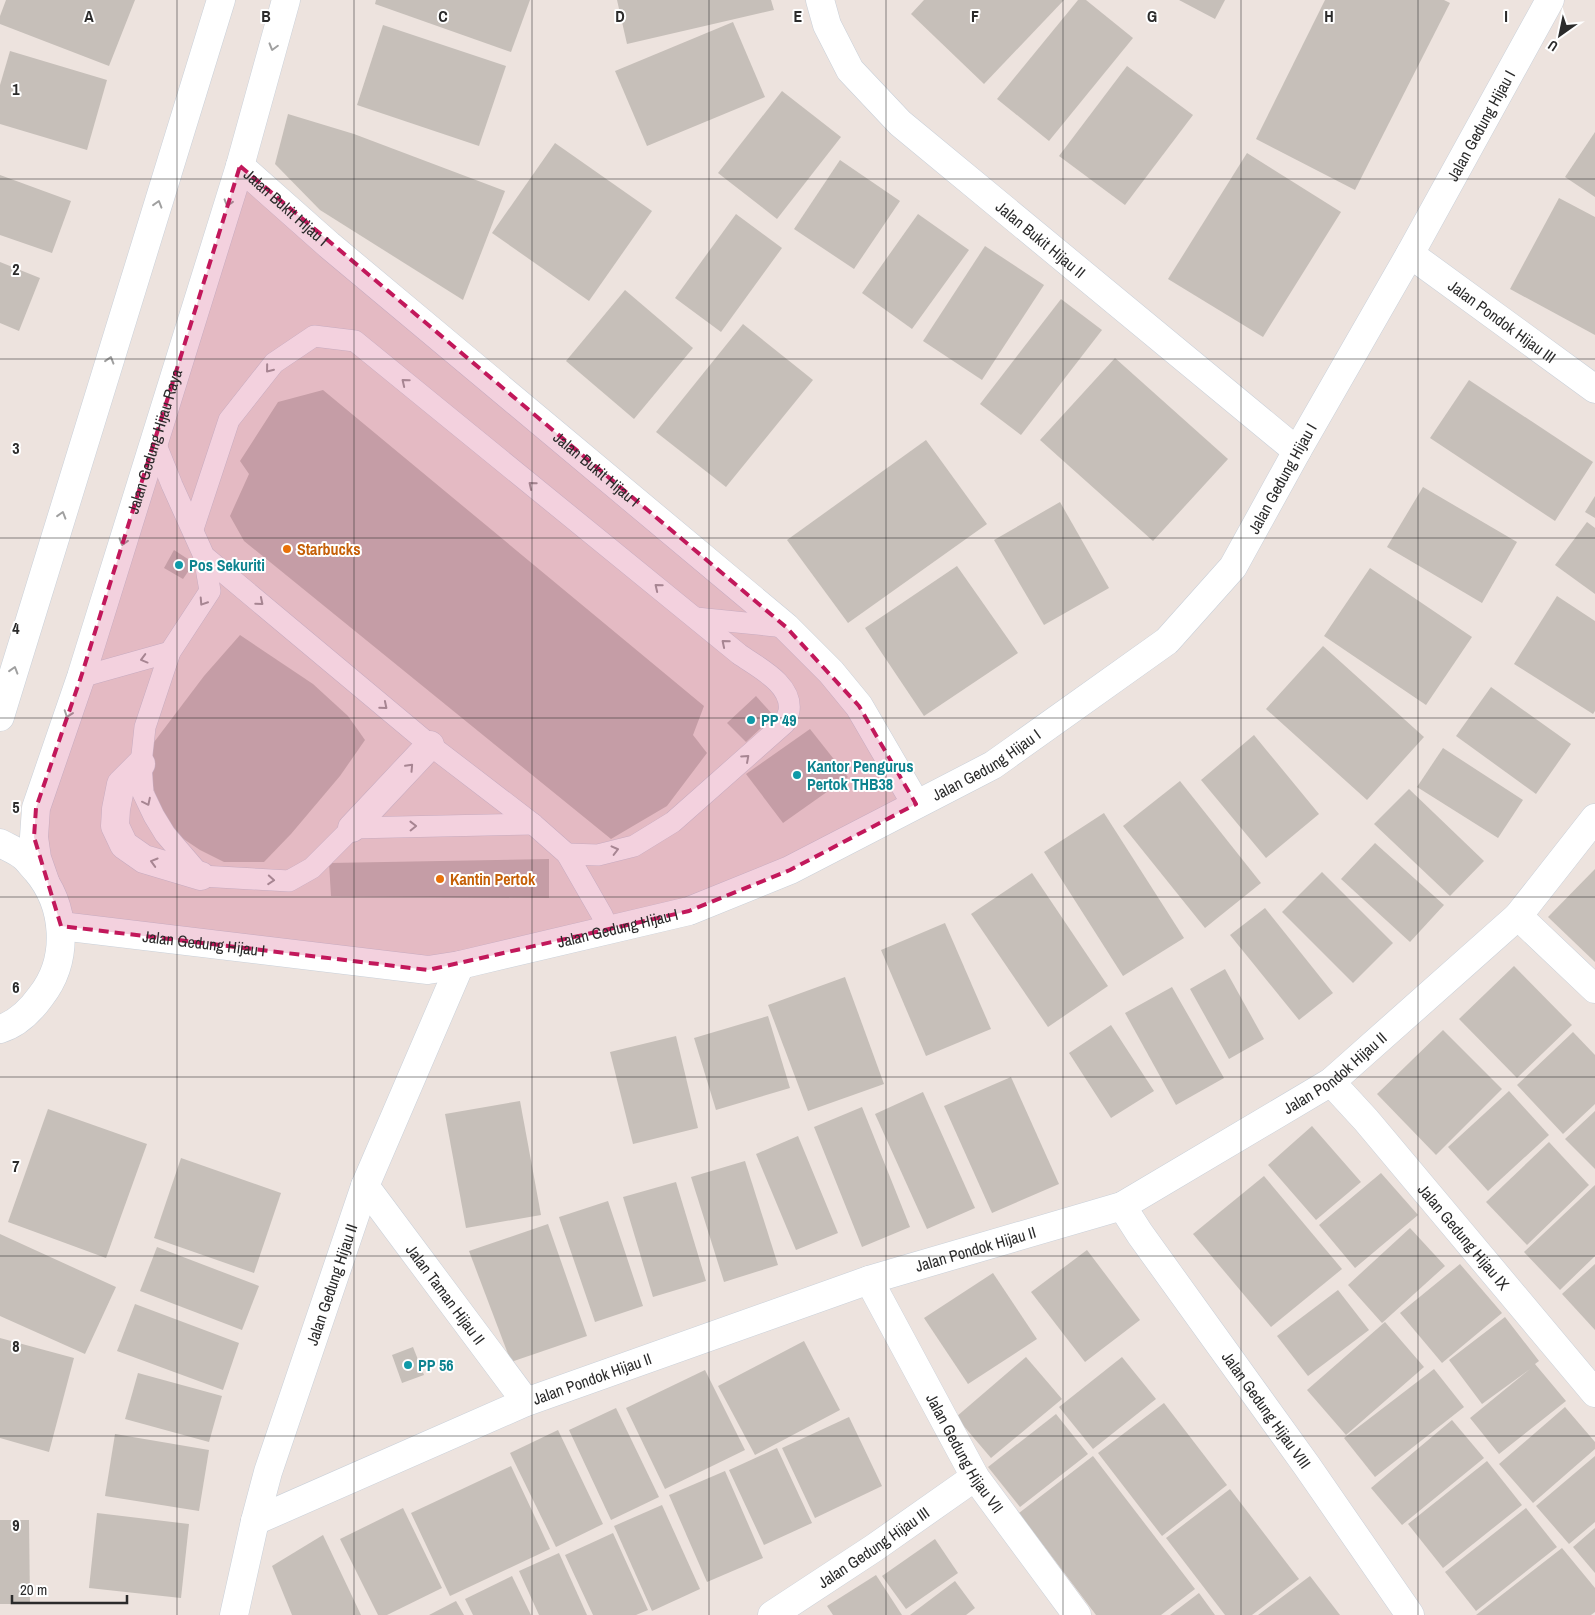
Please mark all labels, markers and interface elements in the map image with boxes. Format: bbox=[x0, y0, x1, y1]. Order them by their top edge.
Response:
text: A bbox=[84, 5, 94, 27]
text: B bbox=[261, 5, 271, 27]
text: C bbox=[438, 5, 448, 27]
text: D bbox=[615, 5, 625, 27]
text: E bbox=[794, 5, 803, 27]
text: F bbox=[971, 5, 979, 27]
text: G bbox=[1147, 5, 1157, 27]
text: H bbox=[1324, 5, 1334, 27]
text: I bbox=[1504, 5, 1508, 27]
north arrow bbox=[1535, 10, 1585, 60]
text: U bbox=[1545, 36, 1561, 56]
one-way arrow bbox=[269, 42, 279, 51]
street label: Jalan Gedung Hijau I bbox=[1441, 66, 1520, 185]
text: 1 bbox=[12, 78, 20, 100]
street label: Jalan Bukit Hijau I bbox=[239, 164, 334, 251]
street label: Jalan Bukit Hijau II bbox=[991, 196, 1090, 283]
one-way arrow bbox=[224, 198, 234, 207]
one-way arrow bbox=[153, 201, 163, 209]
text: 2 bbox=[12, 258, 20, 280]
street label: Jalan Pondok Hijau III bbox=[1444, 274, 1560, 368]
one-way arrow bbox=[105, 356, 115, 364]
one-way arrow bbox=[267, 363, 275, 372]
street label: Jalan Gedung Hijau Raya bbox=[122, 366, 187, 516]
one-way arrow bbox=[402, 379, 411, 388]
street label: Jalan Gedung Hijau I bbox=[1243, 419, 1322, 538]
street label: Jalan Bukit Hijau I bbox=[549, 426, 645, 511]
text: 3 bbox=[12, 437, 20, 459]
one-way arrow bbox=[528, 481, 537, 490]
one-way arrow bbox=[57, 511, 67, 520]
one-way arrow bbox=[118, 537, 128, 546]
place label: Starbucks bbox=[297, 538, 360, 560]
marker: Starbucks bbox=[281, 543, 293, 555]
place label: Pos Sekuriti bbox=[189, 554, 265, 576]
marker: Pos Sekuriti bbox=[173, 559, 185, 571]
one-way arrow bbox=[655, 585, 664, 593]
one-way arrow bbox=[200, 596, 209, 605]
one-way arrow bbox=[254, 597, 263, 606]
text: 4 bbox=[12, 617, 20, 639]
one-way arrow bbox=[722, 640, 731, 648]
one-way arrow bbox=[140, 654, 148, 664]
one-way arrow bbox=[9, 667, 19, 675]
one-way arrow bbox=[379, 701, 388, 710]
one-way arrow bbox=[64, 709, 74, 717]
place label: PP 49 bbox=[761, 709, 797, 731]
marker: PP 49 bbox=[745, 714, 757, 726]
street label: Jalan Gedung Hijau I bbox=[928, 724, 1045, 806]
one-way arrow bbox=[741, 755, 750, 764]
place label: Kantor Pengurus Pertok THB38 bbox=[807, 755, 913, 795]
one-way arrow bbox=[404, 763, 413, 772]
marker: Kantor Pengurus Pertok THB38 bbox=[791, 769, 803, 781]
text: 5 bbox=[12, 796, 20, 818]
one-way arrow bbox=[141, 796, 151, 805]
one-way arrow bbox=[410, 821, 418, 832]
one-way arrow bbox=[610, 846, 618, 856]
one-way arrow bbox=[150, 858, 158, 868]
place label: Kantin Pertok bbox=[450, 868, 536, 890]
marker: Kantin Pertok bbox=[434, 873, 446, 885]
one-way arrow bbox=[267, 875, 275, 886]
street label: Jalan Gedung Hijau I bbox=[555, 903, 680, 953]
street label: Jalan Gedung Hijau I bbox=[141, 925, 267, 961]
text: 6 bbox=[12, 976, 20, 998]
street label: Jalan Pondok Hijau II bbox=[1279, 1027, 1391, 1119]
text: 7 bbox=[12, 1155, 20, 1177]
street label: Jalan Gedung Hijau IX bbox=[1413, 1179, 1515, 1295]
street label: Jalan Gedung Hijau II bbox=[301, 1221, 362, 1348]
street label: Jalan Pondok Hijau II bbox=[913, 1221, 1039, 1277]
street label: Jalan Taman Hijau II bbox=[401, 1240, 490, 1349]
text: 8 bbox=[12, 1335, 20, 1357]
street label: Jalan Pondok Hijau II bbox=[529, 1347, 654, 1410]
street label: Jalan Gedung Hijau VIII bbox=[1217, 1347, 1316, 1473]
place label: PP 56 bbox=[418, 1354, 454, 1376]
marker: PP 56 bbox=[402, 1359, 414, 1371]
street label: Jalan Gedung Hijau VII bbox=[921, 1389, 1009, 1517]
street label: Jalan Gedung Hijau III bbox=[813, 1501, 934, 1593]
text: 9 bbox=[12, 1514, 20, 1536]
scale bar bbox=[12, 1572, 128, 1604]
text: 20 m bbox=[20, 1579, 47, 1600]

